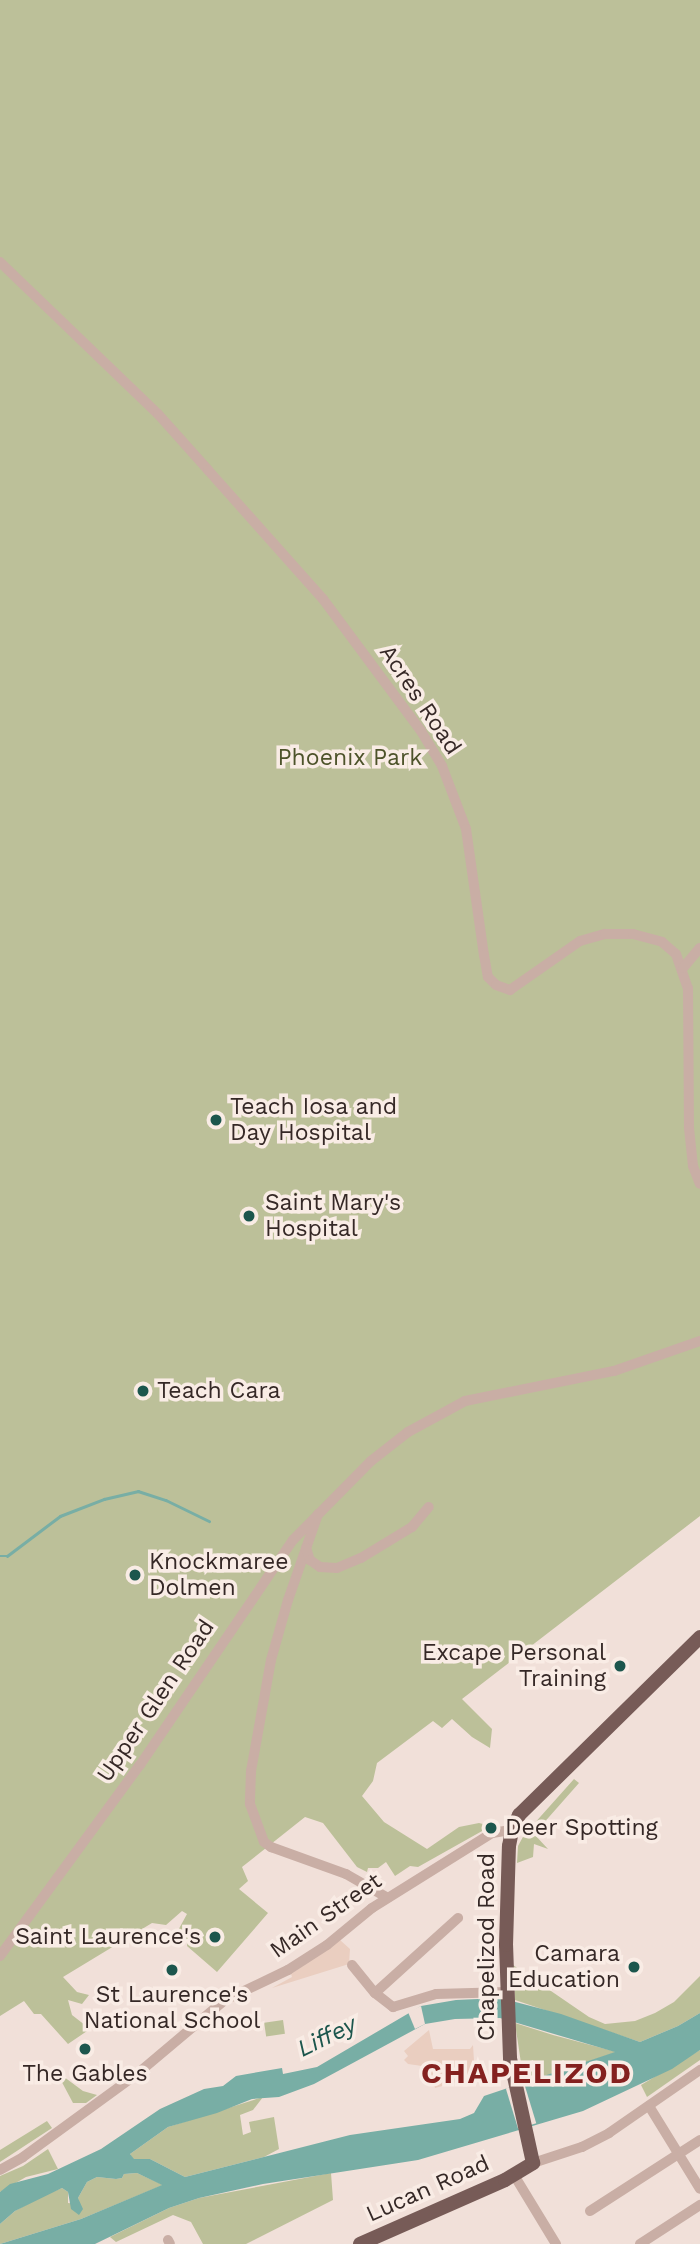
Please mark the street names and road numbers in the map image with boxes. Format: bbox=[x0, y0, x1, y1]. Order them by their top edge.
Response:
street label: Acres Road bbox=[373, 640, 467, 760]
street label: Upper Glen Road bbox=[91, 1614, 221, 1788]
street label: Chapelizod Road bbox=[473, 1853, 501, 2041]
street label: Main Street bbox=[265, 1867, 387, 1965]
street label: Lucan Road bbox=[362, 2150, 494, 2228]

